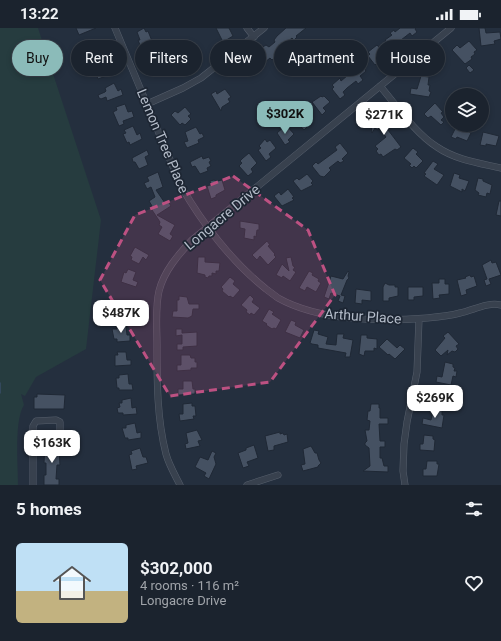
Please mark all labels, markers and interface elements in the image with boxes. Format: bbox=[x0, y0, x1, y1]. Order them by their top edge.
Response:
text: 13:22 bbox=[20, 5, 59, 23]
chip: Buy bbox=[12, 40, 63, 76]
chip: Rent bbox=[71, 40, 127, 76]
chip: Filters bbox=[135, 40, 202, 76]
chip: New bbox=[210, 40, 266, 76]
chip: Apartment bbox=[274, 40, 368, 76]
chip: House bbox=[376, 40, 445, 76]
street label: Lemon Tree Place bbox=[134, 87, 192, 195]
map controls bbox=[445, 88, 489, 132]
button: layers bbox=[445, 88, 489, 132]
pin: $302K bbox=[257, 101, 313, 135]
pin: $271K bbox=[356, 102, 412, 136]
text: $302K bbox=[266, 106, 304, 121]
text: $271K bbox=[365, 107, 403, 122]
street label: Longacre Drive bbox=[181, 181, 263, 253]
pin: $487K bbox=[93, 300, 149, 334]
text: $487K bbox=[102, 305, 140, 320]
street label: Arthur Place bbox=[324, 305, 402, 327]
pin: $269K bbox=[407, 385, 463, 419]
text: $269K bbox=[416, 390, 454, 405]
pin: $163K bbox=[24, 430, 80, 464]
text: $163K bbox=[33, 435, 71, 450]
icon: filters bbox=[463, 498, 485, 520]
text: 5 homes bbox=[16, 499, 82, 519]
text: $302,000 bbox=[140, 558, 212, 578]
icon: home bbox=[48, 559, 96, 607]
icon: heart bbox=[463, 572, 485, 594]
text: 4 rooms · 116 m² bbox=[140, 578, 239, 593]
text: Longacre Drive bbox=[140, 593, 226, 608]

